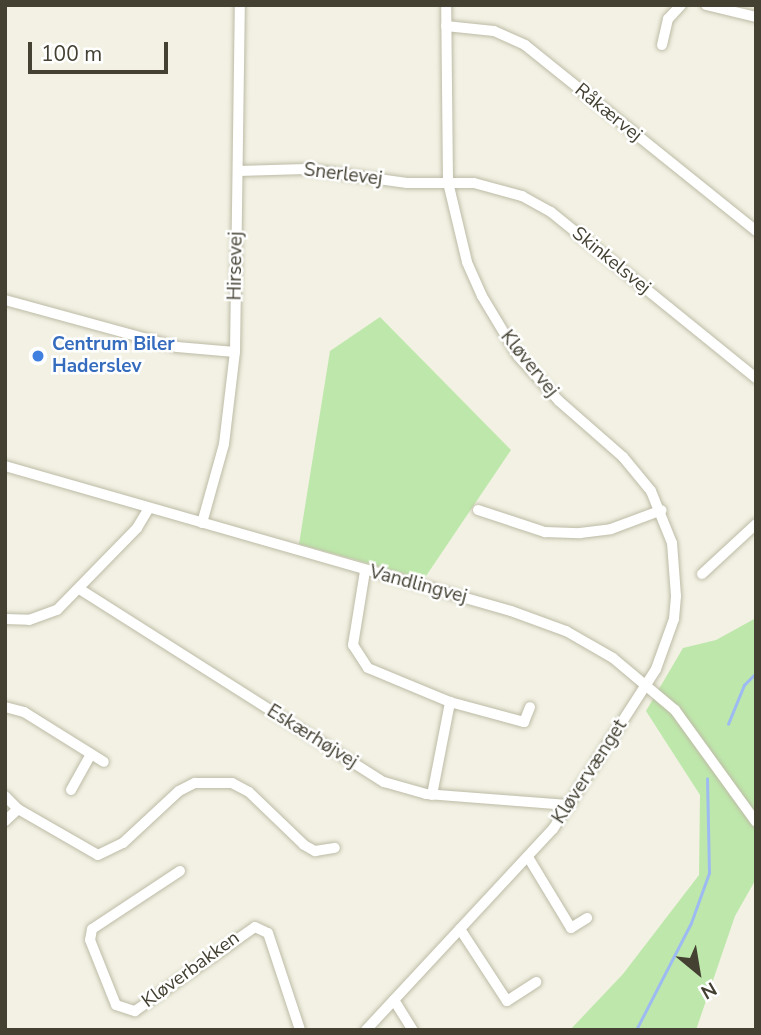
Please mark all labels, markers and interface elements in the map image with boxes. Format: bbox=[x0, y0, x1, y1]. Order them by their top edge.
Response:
scale bar bbox=[32, 28, 172, 72]
text: 100 m bbox=[41, 40, 102, 68]
street label: Råkærvej bbox=[570, 79, 646, 147]
street label: Snerlevej bbox=[302, 159, 384, 191]
street label: Skinkelsvej bbox=[567, 222, 655, 300]
street label: Hirsevej bbox=[224, 231, 248, 301]
street label: Kløvervej bbox=[495, 326, 563, 402]
place label: Centrum Biler Haderslev bbox=[52, 334, 175, 378]
marker: Centrum Biler Haderslev bbox=[30, 348, 46, 364]
street label: Vandlingvej bbox=[367, 561, 469, 609]
street label: Eskærhøjvej bbox=[262, 700, 362, 774]
street label: Kløvervænget bbox=[548, 716, 632, 828]
street label: Kløverbakken bbox=[138, 927, 244, 1013]
north arrow bbox=[663, 937, 733, 1007]
text: N bbox=[696, 975, 721, 1005]

